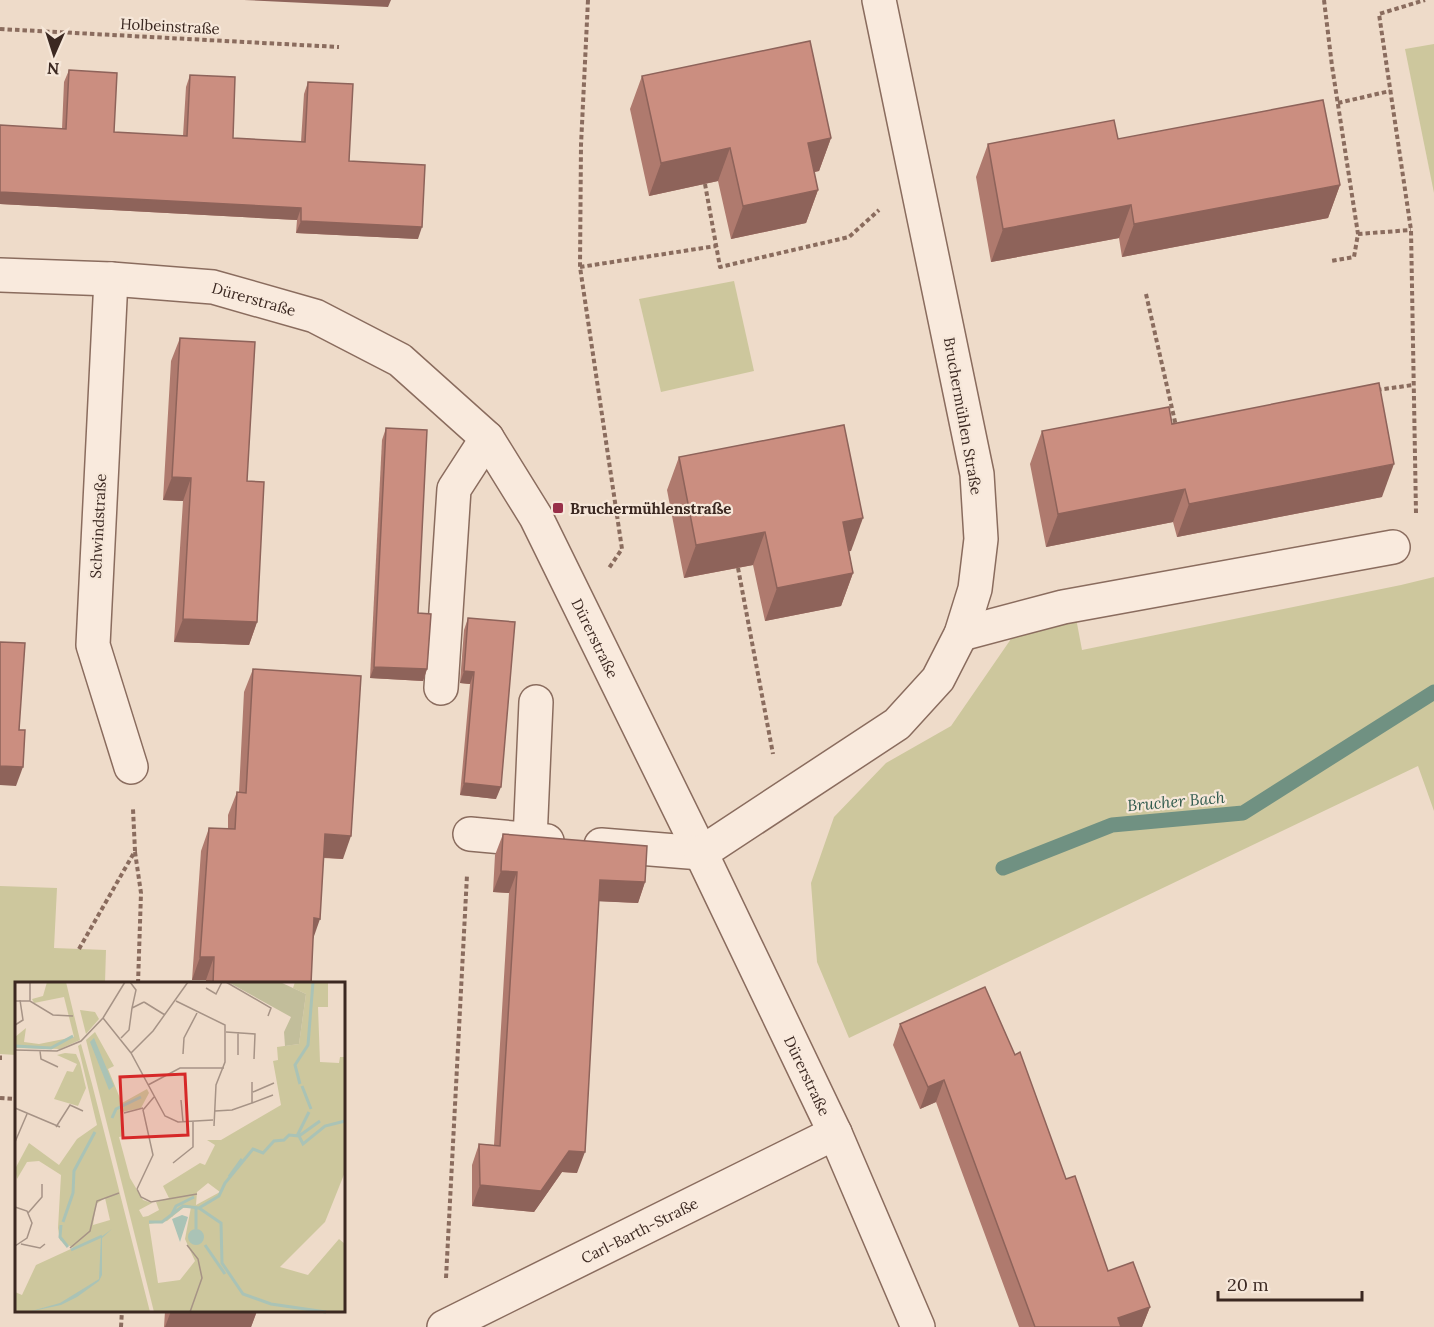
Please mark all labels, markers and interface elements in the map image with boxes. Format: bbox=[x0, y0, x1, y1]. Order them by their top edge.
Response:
street label: Holbeinstraße bbox=[120, 14, 220, 38]
north arrow bbox=[24, 24, 84, 84]
text: N bbox=[47, 59, 60, 79]
street label: Dürerstraße bbox=[210, 278, 298, 320]
street label: Bruchermühlen Straße bbox=[940, 336, 986, 496]
street label: Schwindstraße bbox=[86, 473, 110, 579]
place label: Bruchermühlenstraße bbox=[570, 499, 731, 518]
marker: Bruchermühlenstraße bbox=[551, 501, 565, 515]
street label: Dürerstraße bbox=[568, 595, 623, 681]
water label: Brucher Bach bbox=[1126, 787, 1226, 815]
inset map bbox=[15, 982, 345, 1312]
street label: Dürerstraße bbox=[780, 1032, 835, 1119]
street label: Carl-Barth-Straße bbox=[578, 1193, 701, 1267]
scale bar bbox=[1218, 1264, 1362, 1302]
text: 20 m bbox=[1227, 1273, 1269, 1296]

